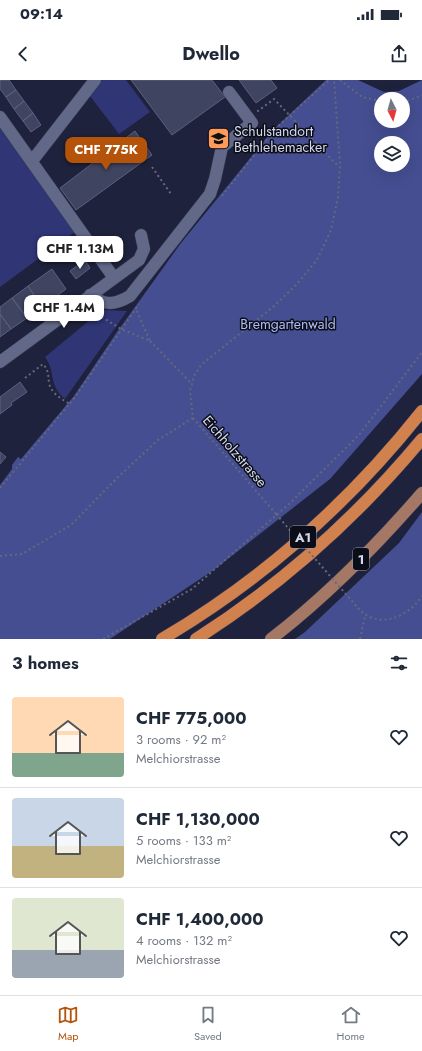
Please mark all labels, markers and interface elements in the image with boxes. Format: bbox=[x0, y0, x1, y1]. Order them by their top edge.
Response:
text: 09:14 bbox=[20, 3, 63, 25]
text: Dwello bbox=[182, 41, 240, 67]
icon: back bbox=[12, 43, 34, 65]
icon: share bbox=[388, 43, 410, 65]
north arrow bbox=[374, 92, 410, 128]
map controls bbox=[374, 92, 410, 172]
place label: Schulstandort Bethlehemacker bbox=[234, 121, 327, 157]
school or university icon: Schulstandort Bethlehemacker bbox=[205, 126, 231, 152]
button: layers bbox=[374, 136, 410, 172]
pin: CHF 775K bbox=[65, 137, 147, 171]
text: CHF 775K bbox=[74, 140, 138, 159]
pin: CHF 1.13M bbox=[34, 236, 126, 270]
text: CHF 1.13M bbox=[46, 239, 114, 258]
pin: CHF 1.4M bbox=[23, 295, 105, 329]
text: CHF 1.4M bbox=[33, 298, 95, 317]
park label: Bremgartenwald bbox=[240, 314, 336, 334]
street label: Eichholzstrasse bbox=[198, 411, 272, 491]
road number: A1 bbox=[290, 526, 316, 548]
road number: 1 bbox=[353, 548, 369, 570]
text: 3 homes bbox=[12, 651, 79, 675]
icon: filters bbox=[388, 652, 410, 674]
text: CHF 775,000 bbox=[136, 706, 247, 730]
icon: home bbox=[44, 713, 92, 761]
icon: heart bbox=[388, 726, 410, 748]
text: 3 rooms · 92 m² bbox=[136, 730, 226, 749]
text: Melchiorstrasse bbox=[136, 749, 220, 768]
text: CHF 1,130,000 bbox=[136, 807, 260, 831]
icon: home bbox=[44, 814, 92, 862]
icon: heart bbox=[388, 827, 410, 849]
text: 5 rooms · 133 m² bbox=[136, 831, 231, 850]
text: Melchiorstrasse bbox=[136, 850, 220, 869]
text: CHF 1,400,000 bbox=[136, 907, 264, 931]
icon: home bbox=[44, 914, 92, 962]
icon: heart bbox=[388, 927, 410, 949]
text: 4 rooms · 132 m² bbox=[136, 931, 232, 950]
text: Melchiorstrasse bbox=[136, 950, 220, 969]
tab: Map bbox=[57, 1004, 79, 1044]
tab: Saved bbox=[194, 1004, 222, 1044]
tab: Home bbox=[337, 1004, 365, 1044]

